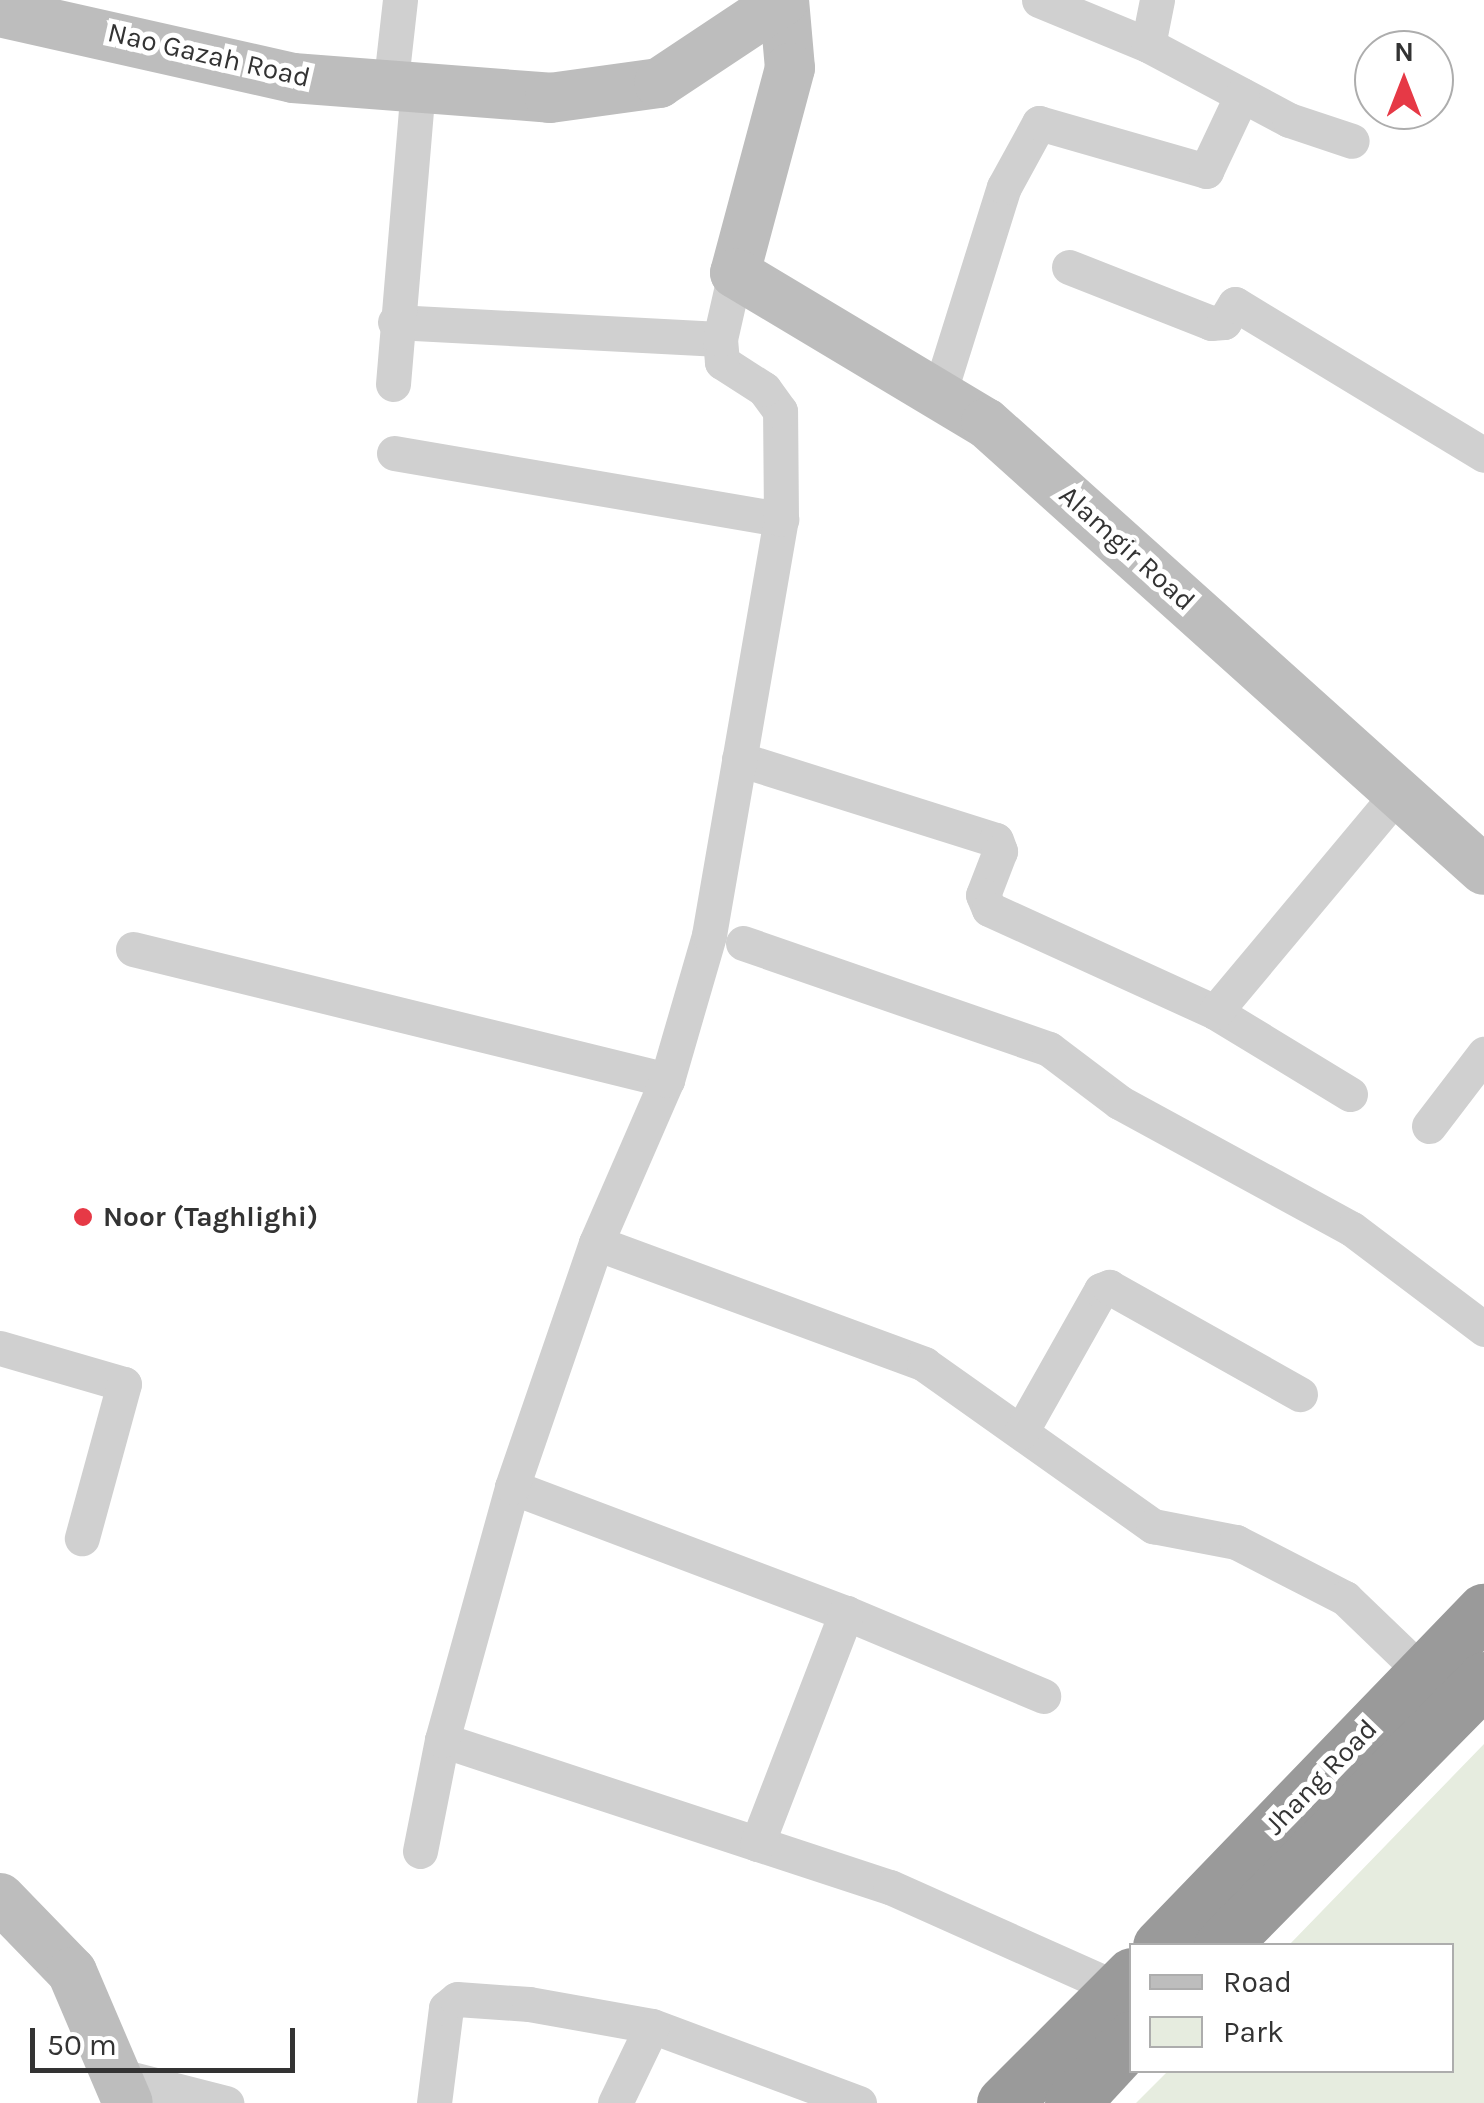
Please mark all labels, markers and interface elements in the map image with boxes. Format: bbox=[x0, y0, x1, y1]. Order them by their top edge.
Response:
street label: Nao Gazah Road bbox=[105, 15, 313, 95]
north arrow bbox=[1354, 30, 1454, 130]
text: N bbox=[1394, 35, 1414, 68]
street label: Alamgir Road bbox=[1052, 478, 1202, 618]
place label: Noor (Taghlighi) bbox=[103, 1200, 318, 1234]
marker: Noor (Taghlighi) bbox=[72, 1206, 94, 1228]
street label: Jhang Road bbox=[1258, 1712, 1384, 1842]
legend bbox=[1129, 1943, 1454, 2073]
text: Road bbox=[1223, 1964, 1292, 2000]
scale bar bbox=[35, 2008, 300, 2070]
text: Park bbox=[1223, 2014, 1284, 2050]
text: 50 m bbox=[47, 2027, 117, 2063]

